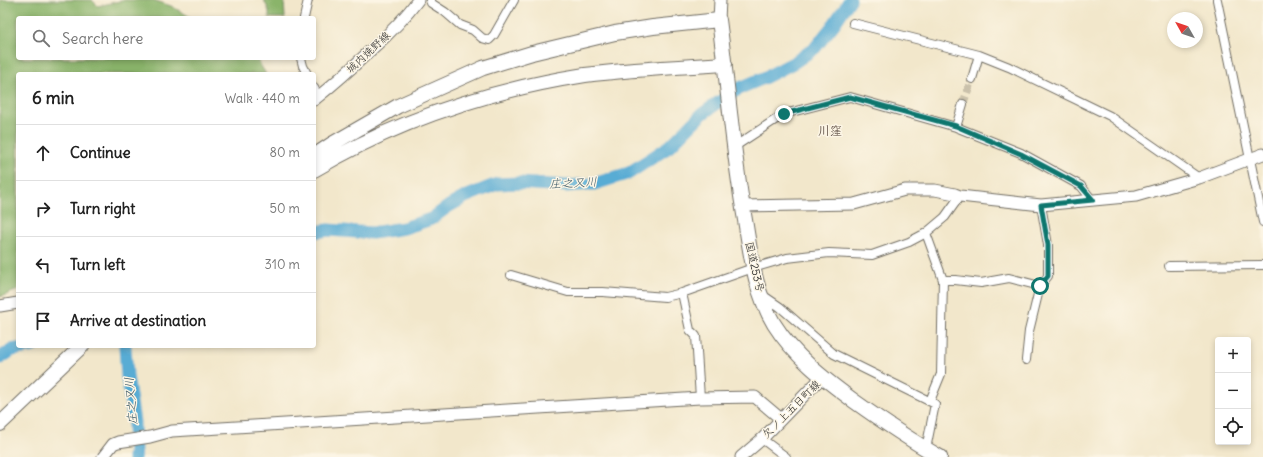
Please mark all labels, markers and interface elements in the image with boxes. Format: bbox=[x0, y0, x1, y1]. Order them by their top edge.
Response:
north arrow bbox=[1167, 12, 1203, 48]
search box bbox=[16, 16, 316, 60]
icon: search bbox=[30, 27, 52, 49]
street label: 城内焼野線 bbox=[343, 28, 393, 76]
text: Search here bbox=[62, 29, 143, 48]
text: 6 min bbox=[32, 87, 74, 109]
text: Walk · 440 m bbox=[224, 90, 300, 107]
route end bbox=[775, 105, 793, 123]
district label: 川窪 bbox=[818, 123, 842, 138]
icon: ahead bbox=[32, 142, 54, 164]
text: Continue bbox=[70, 143, 131, 162]
text: 80 m bbox=[269, 144, 300, 161]
water label: 庄之又川 bbox=[549, 174, 597, 191]
icon: right bbox=[32, 198, 54, 220]
text: Turn right bbox=[70, 199, 135, 218]
text: 50 m bbox=[269, 200, 300, 217]
street label: 国道253号 bbox=[742, 240, 768, 294]
icon: left bbox=[32, 254, 54, 276]
text: Turn left bbox=[70, 255, 125, 274]
text: 310 m bbox=[265, 256, 300, 273]
route start bbox=[1031, 277, 1049, 295]
icon: arrive bbox=[32, 310, 54, 332]
text: Arrive at destination bbox=[70, 311, 206, 330]
map controls bbox=[1215, 337, 1251, 445]
button: + bbox=[1215, 337, 1251, 373]
button: − bbox=[1215, 373, 1251, 409]
water label: 庄之又川 bbox=[121, 376, 140, 426]
street label: 欠ノ上五日町線 bbox=[759, 377, 823, 441]
button: locate bbox=[1215, 409, 1251, 445]

